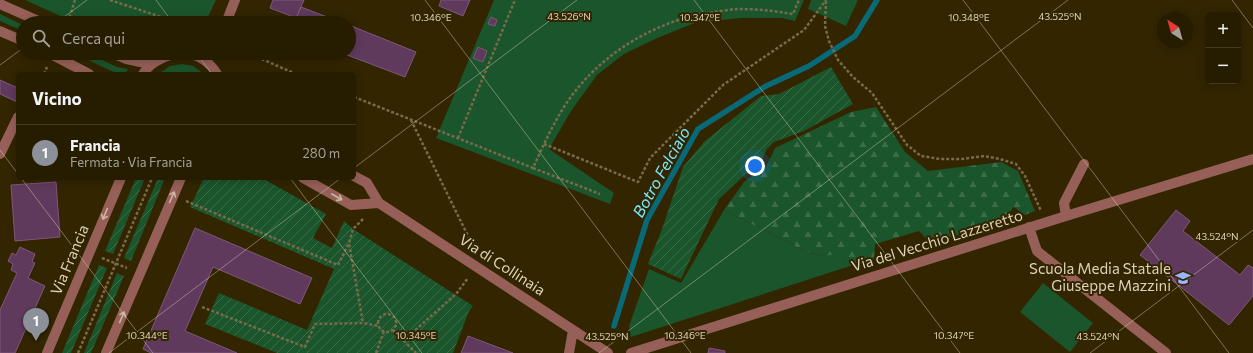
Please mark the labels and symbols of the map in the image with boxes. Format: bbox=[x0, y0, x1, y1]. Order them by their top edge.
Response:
text: 43.526°N bbox=[547, 10, 591, 22]
text: 43.525°N bbox=[1038, 10, 1082, 22]
text: 10.346°E bbox=[410, 11, 452, 23]
text: 10.347°E bbox=[680, 11, 720, 23]
text: 10.348°E bbox=[948, 11, 990, 23]
north arrow bbox=[1157, 12, 1193, 48]
water label: Botro Felciaio bbox=[628, 123, 693, 220]
your location bbox=[745, 156, 765, 176]
one-way arrow bbox=[169, 192, 176, 204]
one-way arrow bbox=[331, 194, 343, 202]
street label: Via del Vecchio Lazzeretto bbox=[849, 205, 1025, 275]
one-way arrow bbox=[101, 207, 109, 219]
street label: Via Francia bbox=[46, 222, 92, 297]
street label: Via di Collinaia bbox=[456, 230, 549, 299]
text: 43.524°N bbox=[1195, 230, 1239, 242]
place label: Scuola Media Statale Giuseppe Mazzini bbox=[1029, 259, 1171, 294]
school or university icon: Scuola Media Statale Giuseppe Mazzini bbox=[1174, 269, 1192, 287]
pin: 1 bbox=[23, 308, 49, 341]
one-way arrow bbox=[118, 312, 126, 324]
text: 10.344°E bbox=[126, 329, 168, 341]
text: 10.345°E bbox=[395, 329, 437, 341]
text: 10.346°E bbox=[664, 329, 706, 341]
text: 10.347°E bbox=[934, 329, 974, 341]
text: 43.525°N bbox=[585, 330, 629, 342]
text: 43.524°N bbox=[1076, 330, 1120, 342]

